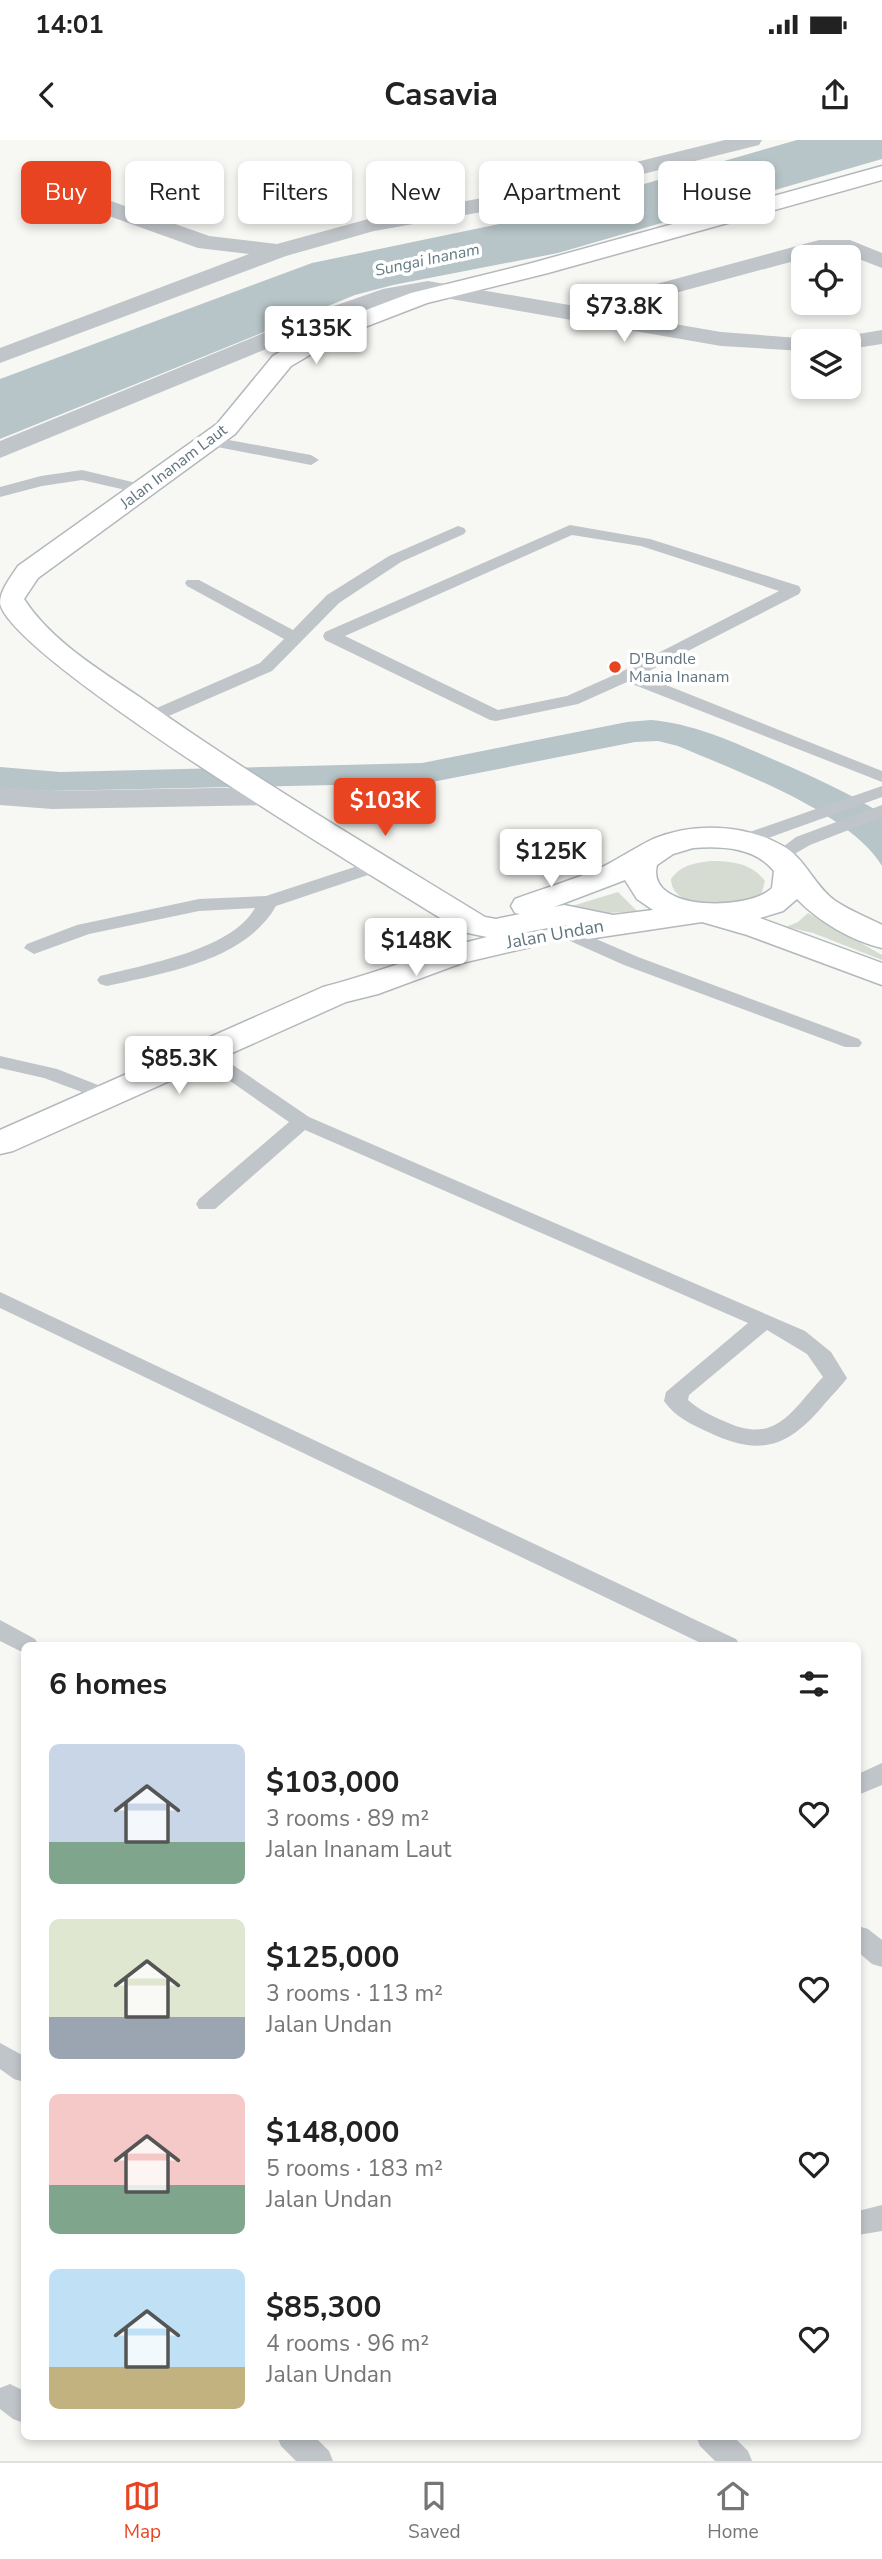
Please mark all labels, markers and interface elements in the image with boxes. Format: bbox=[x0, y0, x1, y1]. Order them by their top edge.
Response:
text: 14:01 bbox=[35, 7, 104, 42]
text: Casavia bbox=[384, 73, 498, 116]
icon: back bbox=[28, 76, 66, 114]
icon: share bbox=[816, 76, 854, 114]
chip: Buy bbox=[21, 161, 111, 224]
chip: Rent bbox=[125, 161, 224, 224]
chip: Filters bbox=[238, 161, 352, 224]
chip: New bbox=[366, 161, 465, 224]
chip: Apartment bbox=[479, 161, 644, 224]
chip: House bbox=[658, 161, 775, 224]
water label: Sungai Inanam bbox=[373, 238, 482, 282]
map controls bbox=[791, 245, 861, 399]
button: locate bbox=[791, 245, 861, 315]
pin: $73.8K bbox=[567, 284, 681, 344]
text: $73.8K bbox=[586, 291, 662, 322]
pin: $135K bbox=[267, 306, 365, 366]
text: $135K bbox=[281, 313, 351, 344]
button: layers bbox=[791, 329, 861, 399]
street label: Jalan Inanam Laut bbox=[115, 419, 232, 515]
place label: D'Bundle Mania Inanam bbox=[629, 648, 729, 688]
marker: D'Bundle Mania Inanam bbox=[607, 659, 623, 675]
pin: $103K bbox=[336, 778, 434, 838]
text: $103K bbox=[350, 785, 420, 816]
pin: $125K bbox=[502, 830, 600, 889]
text: $125K bbox=[516, 836, 586, 867]
street label: Jalan Undan bbox=[503, 914, 606, 955]
pin: $148K bbox=[367, 918, 465, 978]
text: $148K bbox=[381, 925, 451, 956]
pin: $85.3K bbox=[122, 1037, 236, 1096]
text: $85.3K bbox=[141, 1043, 217, 1074]
text: 6 homes bbox=[49, 1664, 167, 1705]
icon: filters bbox=[795, 1665, 833, 1703]
text: $103,000 bbox=[266, 1762, 399, 1803]
icon: home bbox=[105, 1772, 189, 1856]
icon: heart bbox=[795, 1795, 833, 1833]
text: 3 rooms · 89 m² bbox=[266, 1803, 429, 1834]
text: Jalan Inanam Laut bbox=[266, 1834, 451, 1865]
text: $125,000 bbox=[266, 1937, 399, 1978]
icon: home bbox=[105, 1947, 189, 2031]
icon: heart bbox=[795, 1970, 833, 2008]
text: 3 rooms · 113 m² bbox=[266, 1978, 443, 2009]
text: Jalan Undan bbox=[266, 2009, 392, 2040]
text: $148,000 bbox=[266, 2112, 399, 2153]
icon: home bbox=[105, 2122, 189, 2206]
icon: heart bbox=[795, 2145, 833, 2183]
text: 5 rooms · 183 m² bbox=[266, 2153, 443, 2184]
text: Jalan Undan bbox=[266, 2184, 392, 2215]
text: $85,300 bbox=[266, 2287, 381, 2328]
icon: home bbox=[105, 2297, 189, 2381]
icon: heart bbox=[795, 2320, 833, 2358]
text: 4 rooms · 96 m² bbox=[266, 2328, 429, 2359]
text: Jalan Undan bbox=[266, 2359, 392, 2390]
tab: Map bbox=[123, 2477, 161, 2545]
tab: Saved bbox=[408, 2477, 461, 2545]
tab: Home bbox=[707, 2477, 759, 2545]

